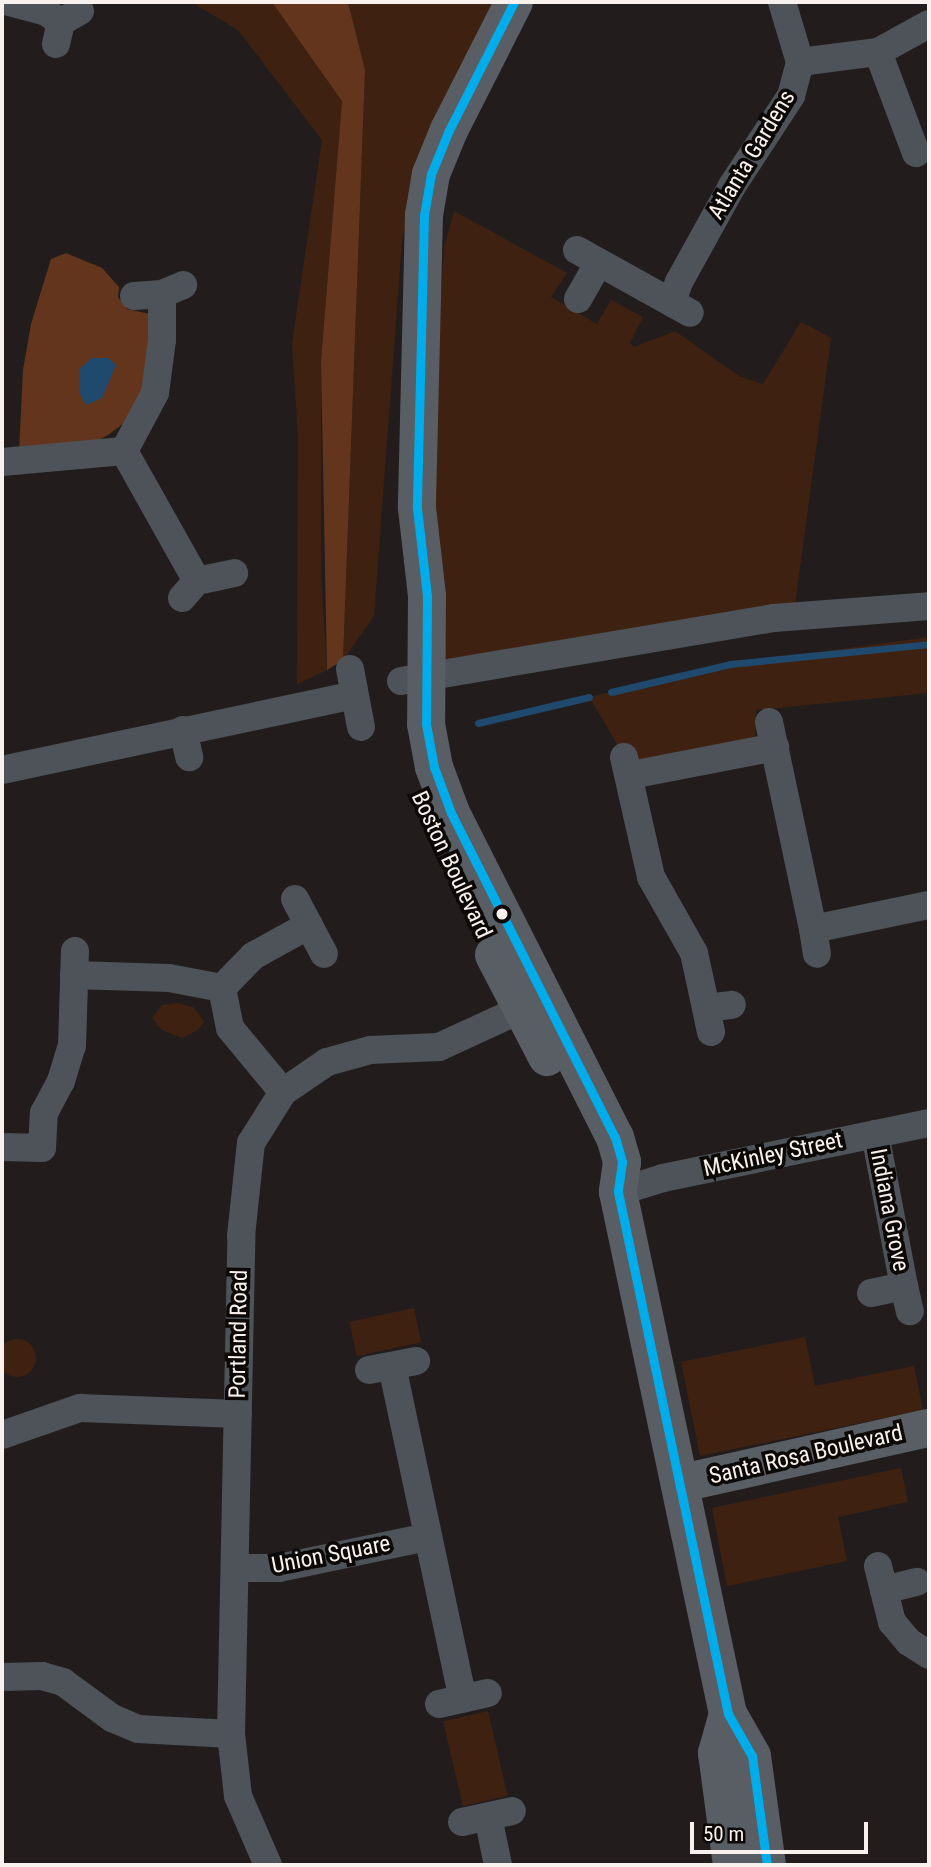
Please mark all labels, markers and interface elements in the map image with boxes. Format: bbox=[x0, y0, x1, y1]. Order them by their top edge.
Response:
street label: Atlanta Gardens bbox=[703, 85, 801, 225]
street label: Boston Boulevard bbox=[405, 787, 497, 943]
unlabelled marker bbox=[495, 907, 509, 921]
street label: McKinley Street bbox=[701, 1127, 845, 1183]
street label: Indiana Grove bbox=[864, 1146, 914, 1274]
street label: Portland Road bbox=[224, 1269, 254, 1399]
street label: Santa Rosa Boulevard bbox=[707, 1419, 905, 1491]
street label: Union Square bbox=[269, 1530, 393, 1580]
scale bar bbox=[693, 1808, 872, 1852]
text: 50 m bbox=[703, 1822, 744, 1846]

